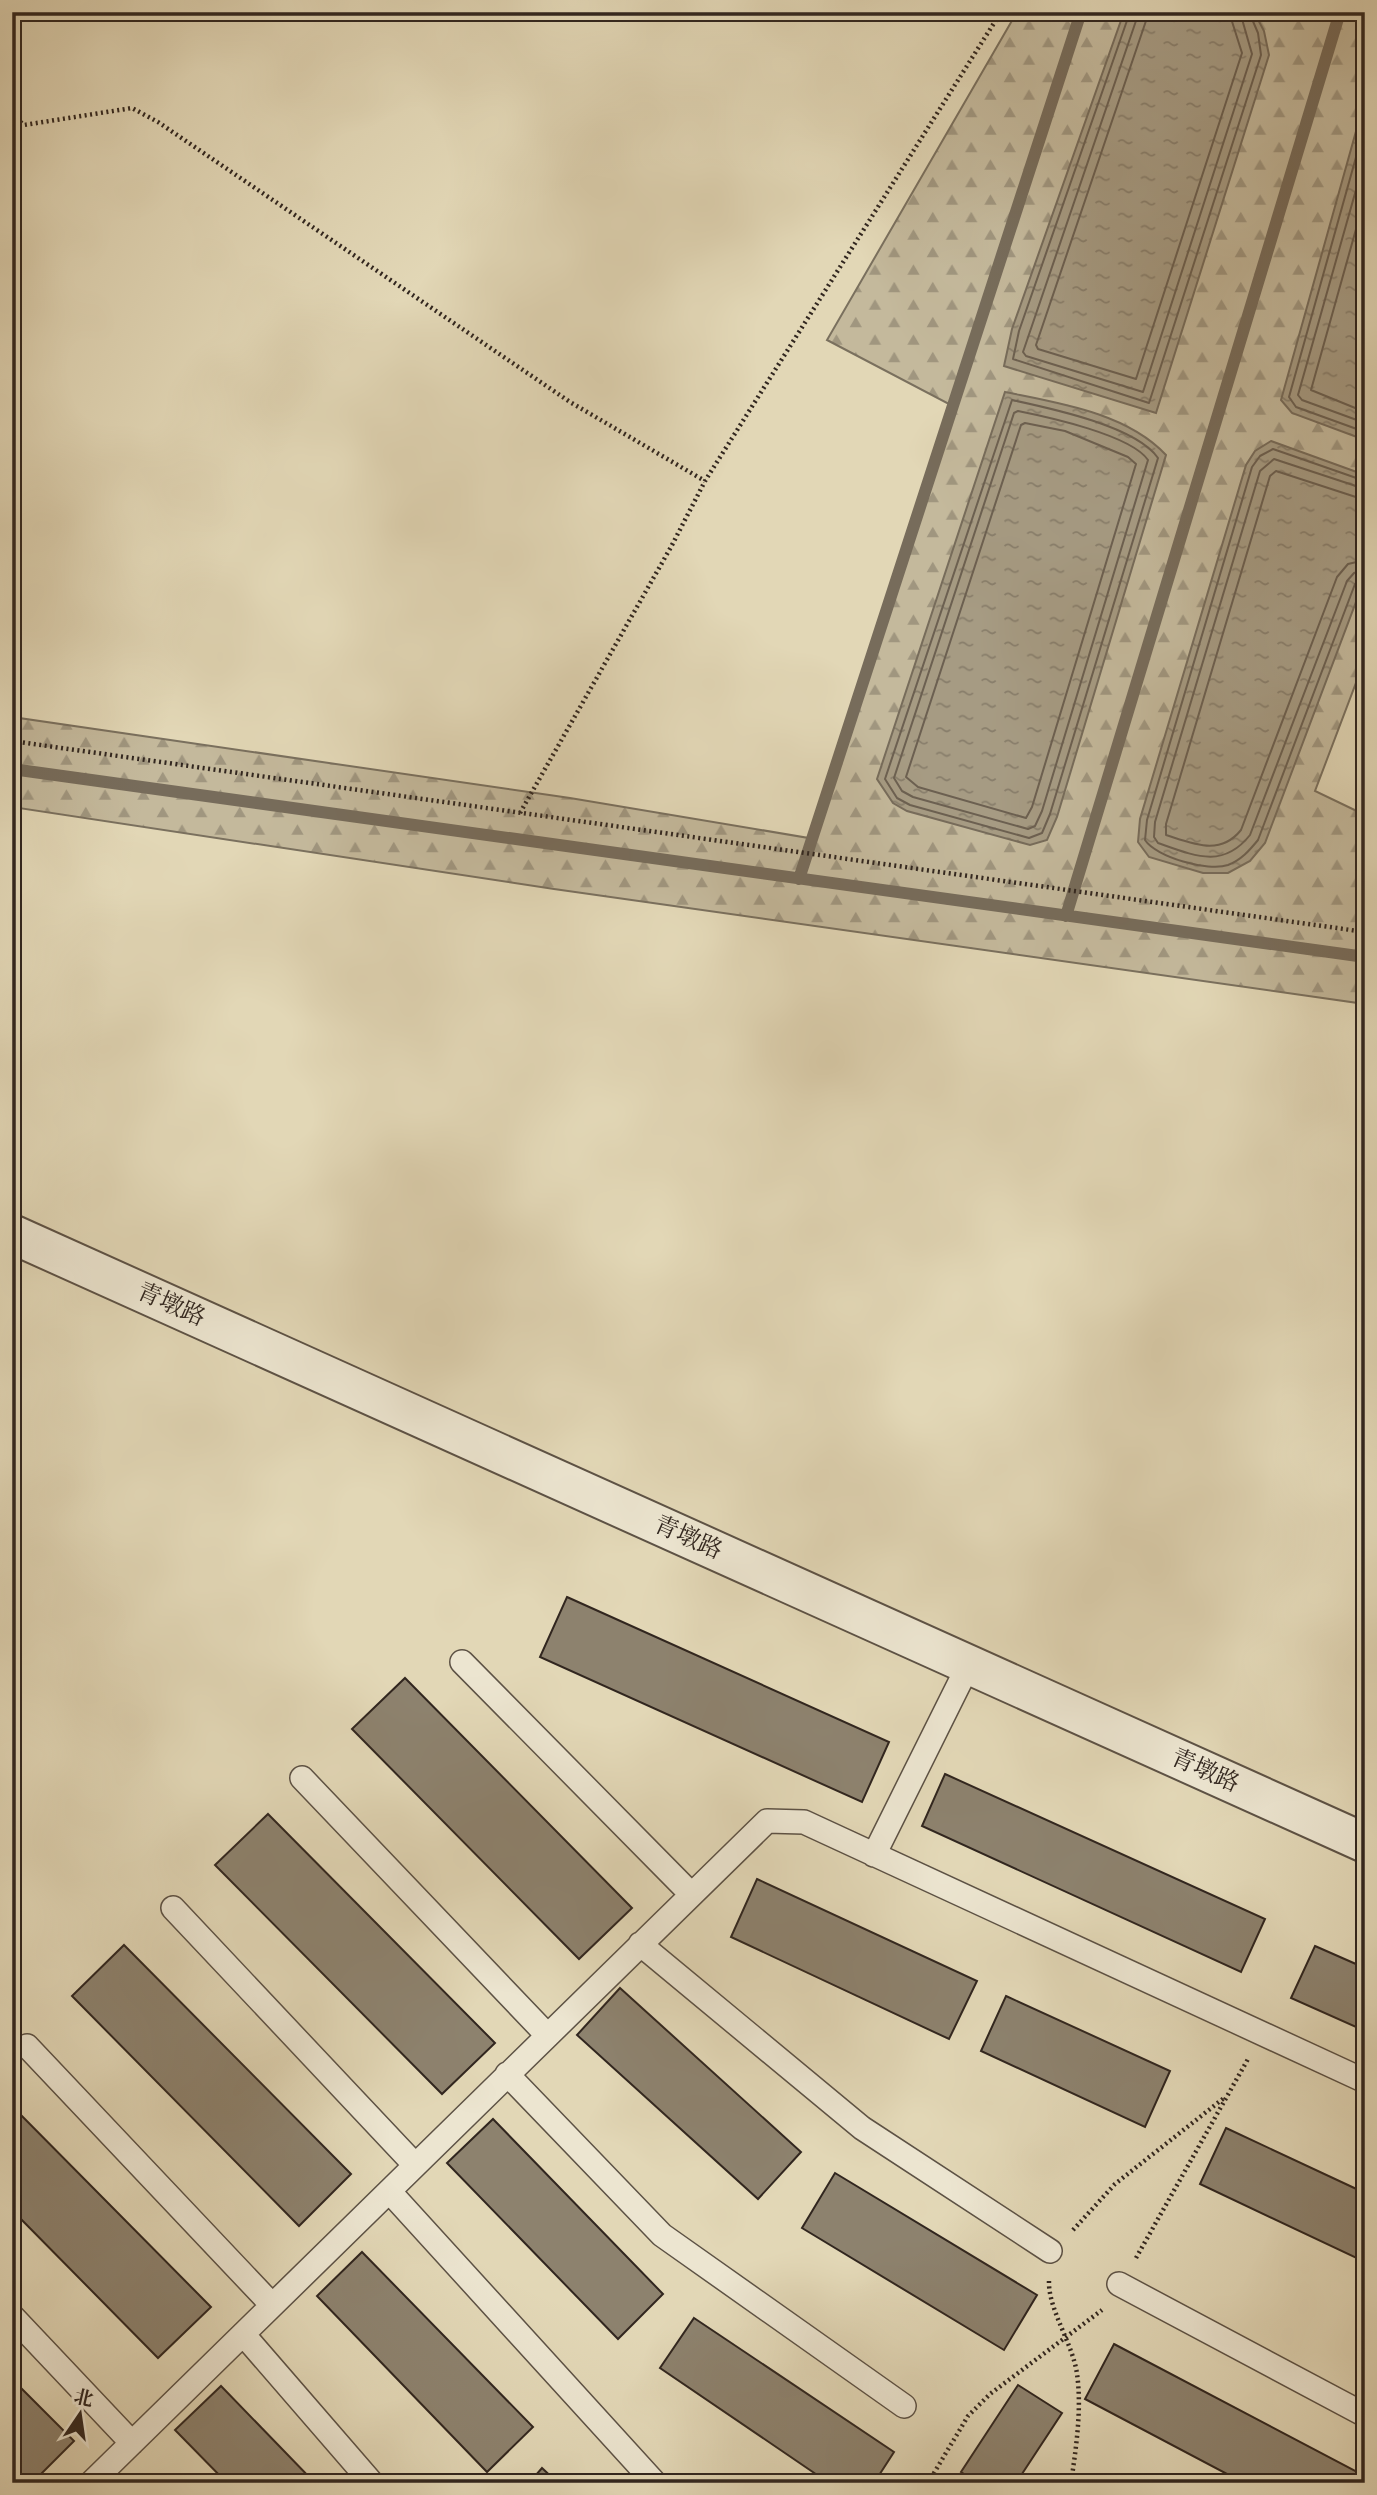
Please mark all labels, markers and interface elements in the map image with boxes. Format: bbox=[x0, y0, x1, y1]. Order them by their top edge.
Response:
street label: 青墩路 bbox=[132, 1277, 210, 1333]
street label: 青墩路 bbox=[649, 1510, 727, 1566]
street label: 青墩路 bbox=[1166, 1743, 1244, 1799]
north arrow bbox=[46, 2380, 116, 2450]
text: 北 bbox=[72, 2385, 96, 2412]

